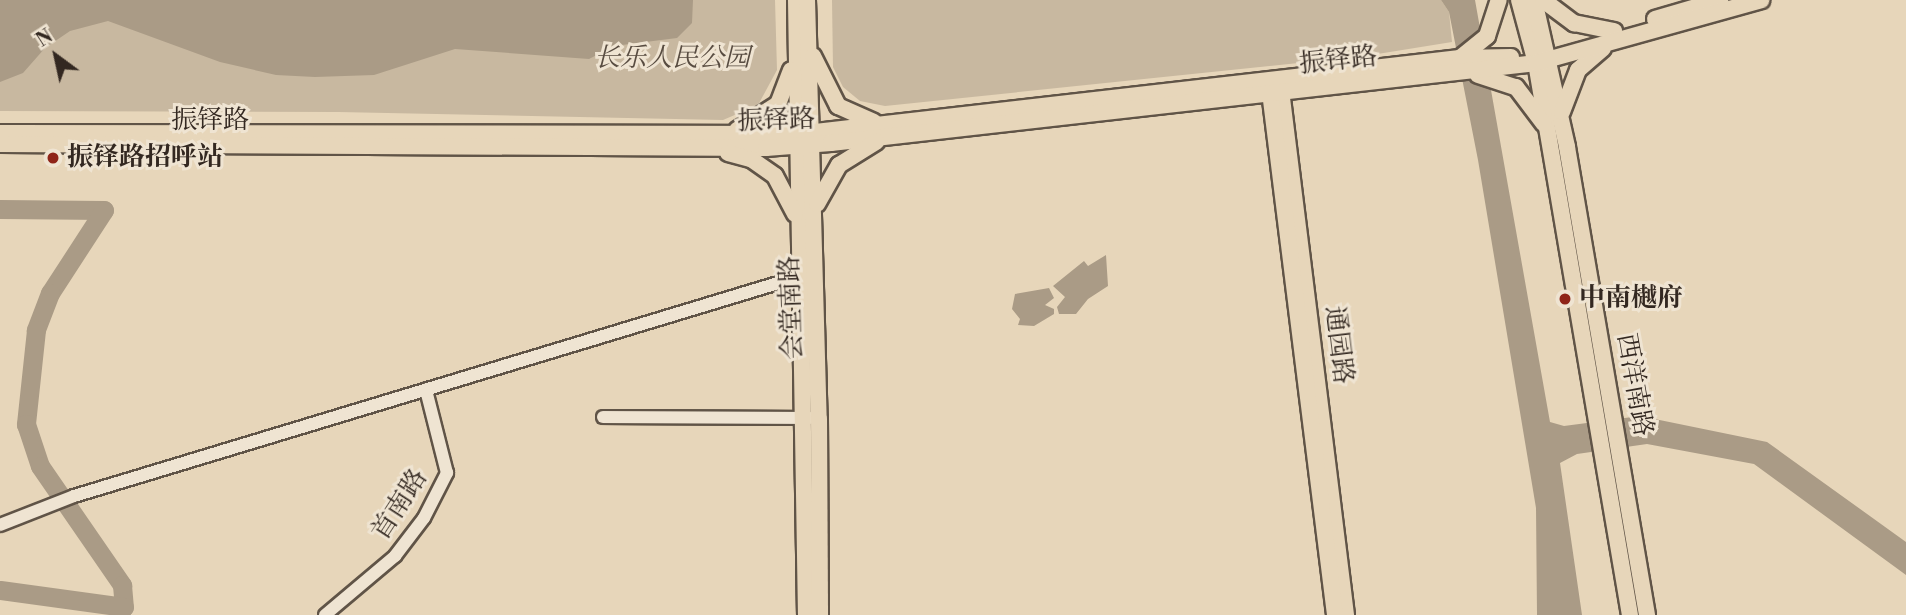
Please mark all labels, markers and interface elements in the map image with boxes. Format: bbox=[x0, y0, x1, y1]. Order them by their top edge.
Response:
north arrow bbox=[21, 21, 91, 91]
text: N bbox=[32, 24, 57, 53]
street label: 振铎路 bbox=[1298, 41, 1378, 81]
park label: 长乐人民公园 bbox=[594, 43, 750, 75]
street label: 振铎路 bbox=[736, 104, 816, 138]
street label: 振铎路 bbox=[171, 105, 249, 137]
place label: 振铎路招呼站 bbox=[67, 142, 223, 174]
marker: 振铎路招呼站 bbox=[45, 150, 61, 166]
street label: 会堂南路 bbox=[775, 255, 809, 361]
place label: 中南樾府 bbox=[1579, 283, 1683, 315]
marker: 中南樾府 bbox=[1557, 291, 1573, 307]
street label: 通园路 bbox=[1318, 304, 1358, 386]
street label: 西洋南路 bbox=[1610, 331, 1658, 439]
street label: 首南路 bbox=[366, 464, 434, 546]

